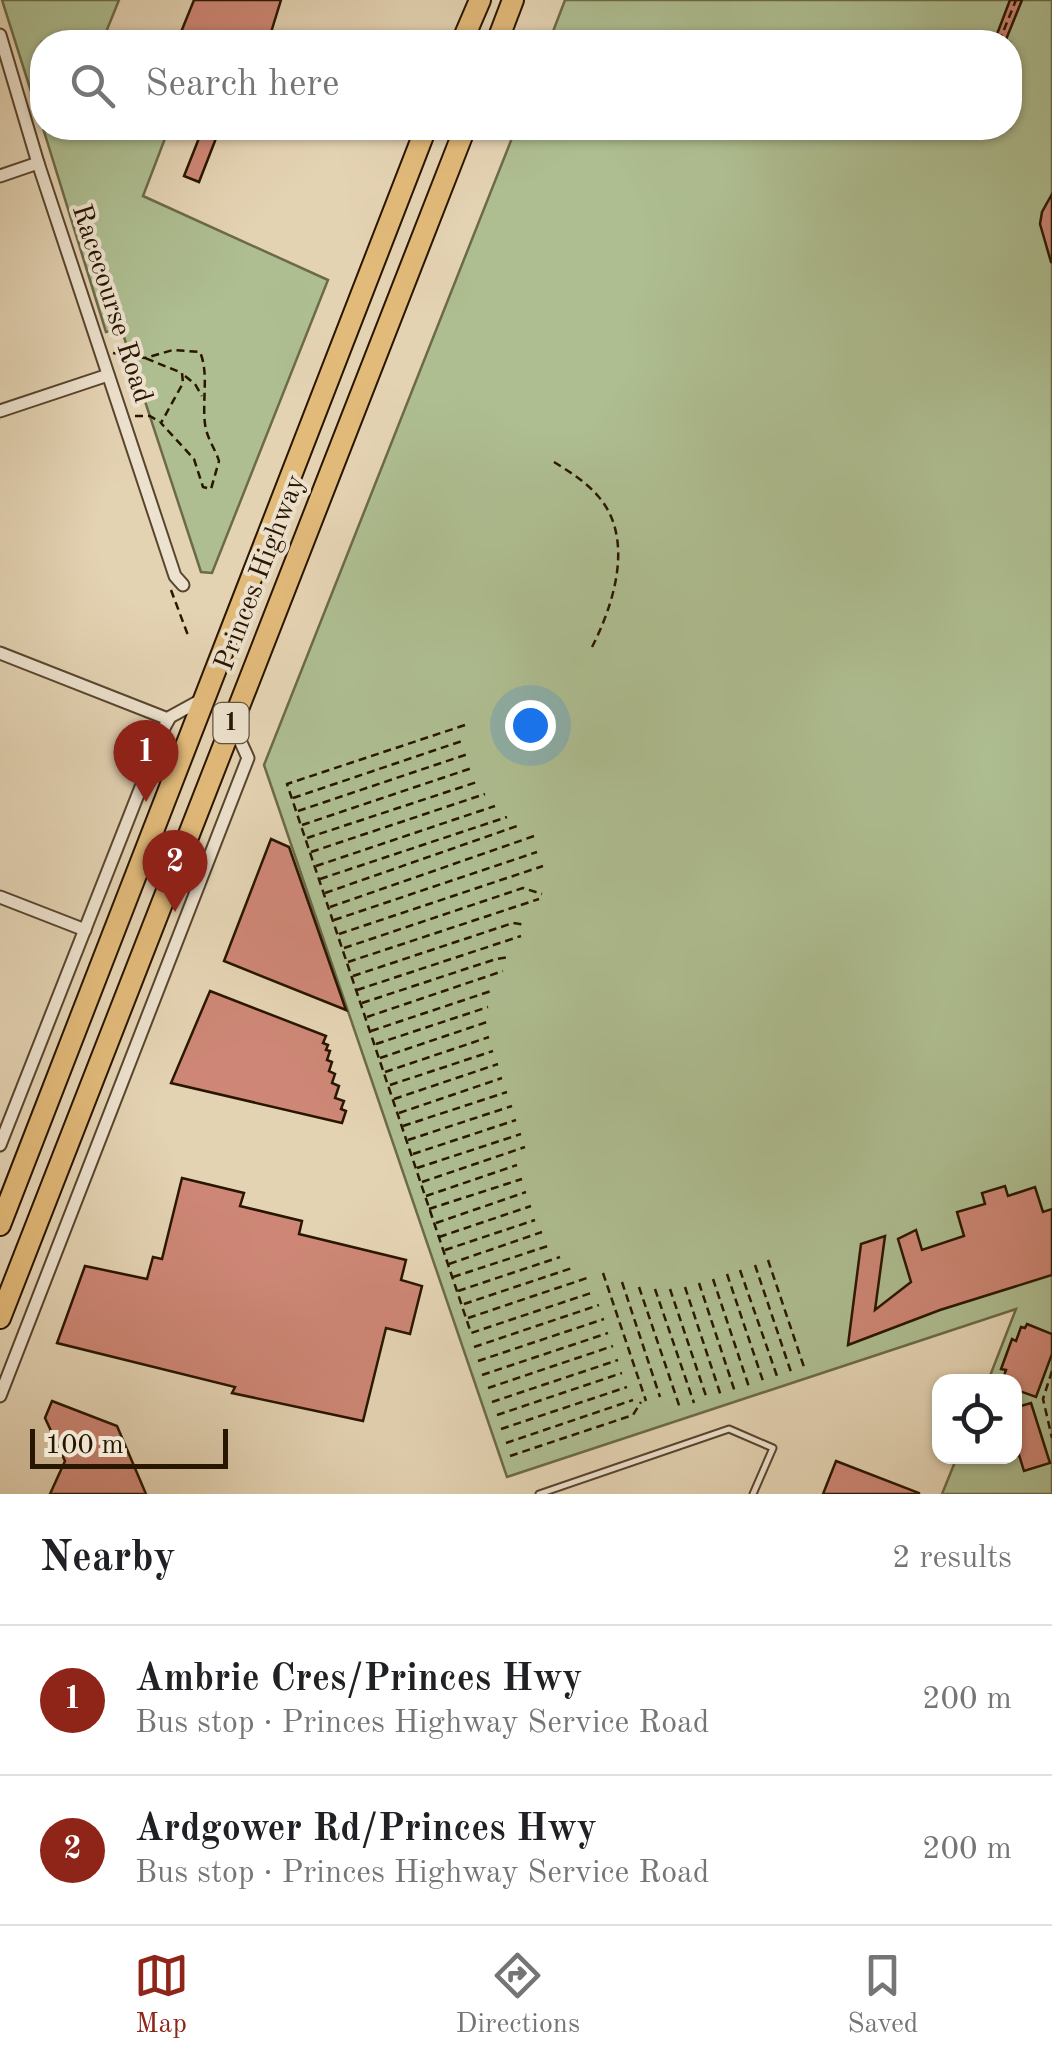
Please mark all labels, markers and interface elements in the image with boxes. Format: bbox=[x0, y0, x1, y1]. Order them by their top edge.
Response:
search box bbox=[30, 30, 1022, 140]
icon: search bbox=[65, 58, 120, 113]
text: Search here bbox=[145, 66, 340, 104]
street label: Racecourse Road bbox=[66, 201, 156, 407]
street label: Princes Highway bbox=[211, 471, 311, 675]
your location bbox=[505, 700, 556, 751]
road number: 1 bbox=[214, 703, 248, 743]
pin: 1 bbox=[114, 720, 178, 802]
pin: 2 bbox=[142, 830, 208, 912]
map controls bbox=[932, 1374, 1022, 1464]
button: locate bbox=[932, 1374, 1022, 1464]
scale bar bbox=[30, 1424, 228, 1468]
text: 100 m bbox=[45, 1432, 124, 1460]
text: Nearby bbox=[40, 1538, 176, 1580]
text: 2 results bbox=[892, 1543, 1012, 1575]
text: Ambrie Cres/Princes Hwy bbox=[135, 1661, 582, 1699]
text: 1 bbox=[63, 1684, 82, 1716]
text: 200 m bbox=[922, 1684, 1012, 1716]
text: Bus stop · Princes Highway Service Road bbox=[135, 1708, 710, 1740]
text: Ardgower Rd/Princes Hwy bbox=[135, 1811, 597, 1849]
text: 2 bbox=[63, 1834, 82, 1866]
text: 200 m bbox=[922, 1834, 1012, 1866]
text: Bus stop · Princes Highway Service Road bbox=[135, 1858, 710, 1890]
tab: Map bbox=[134, 1948, 189, 2043]
tab: Directions bbox=[456, 1948, 580, 2043]
tab: Saved bbox=[847, 1948, 918, 2043]

